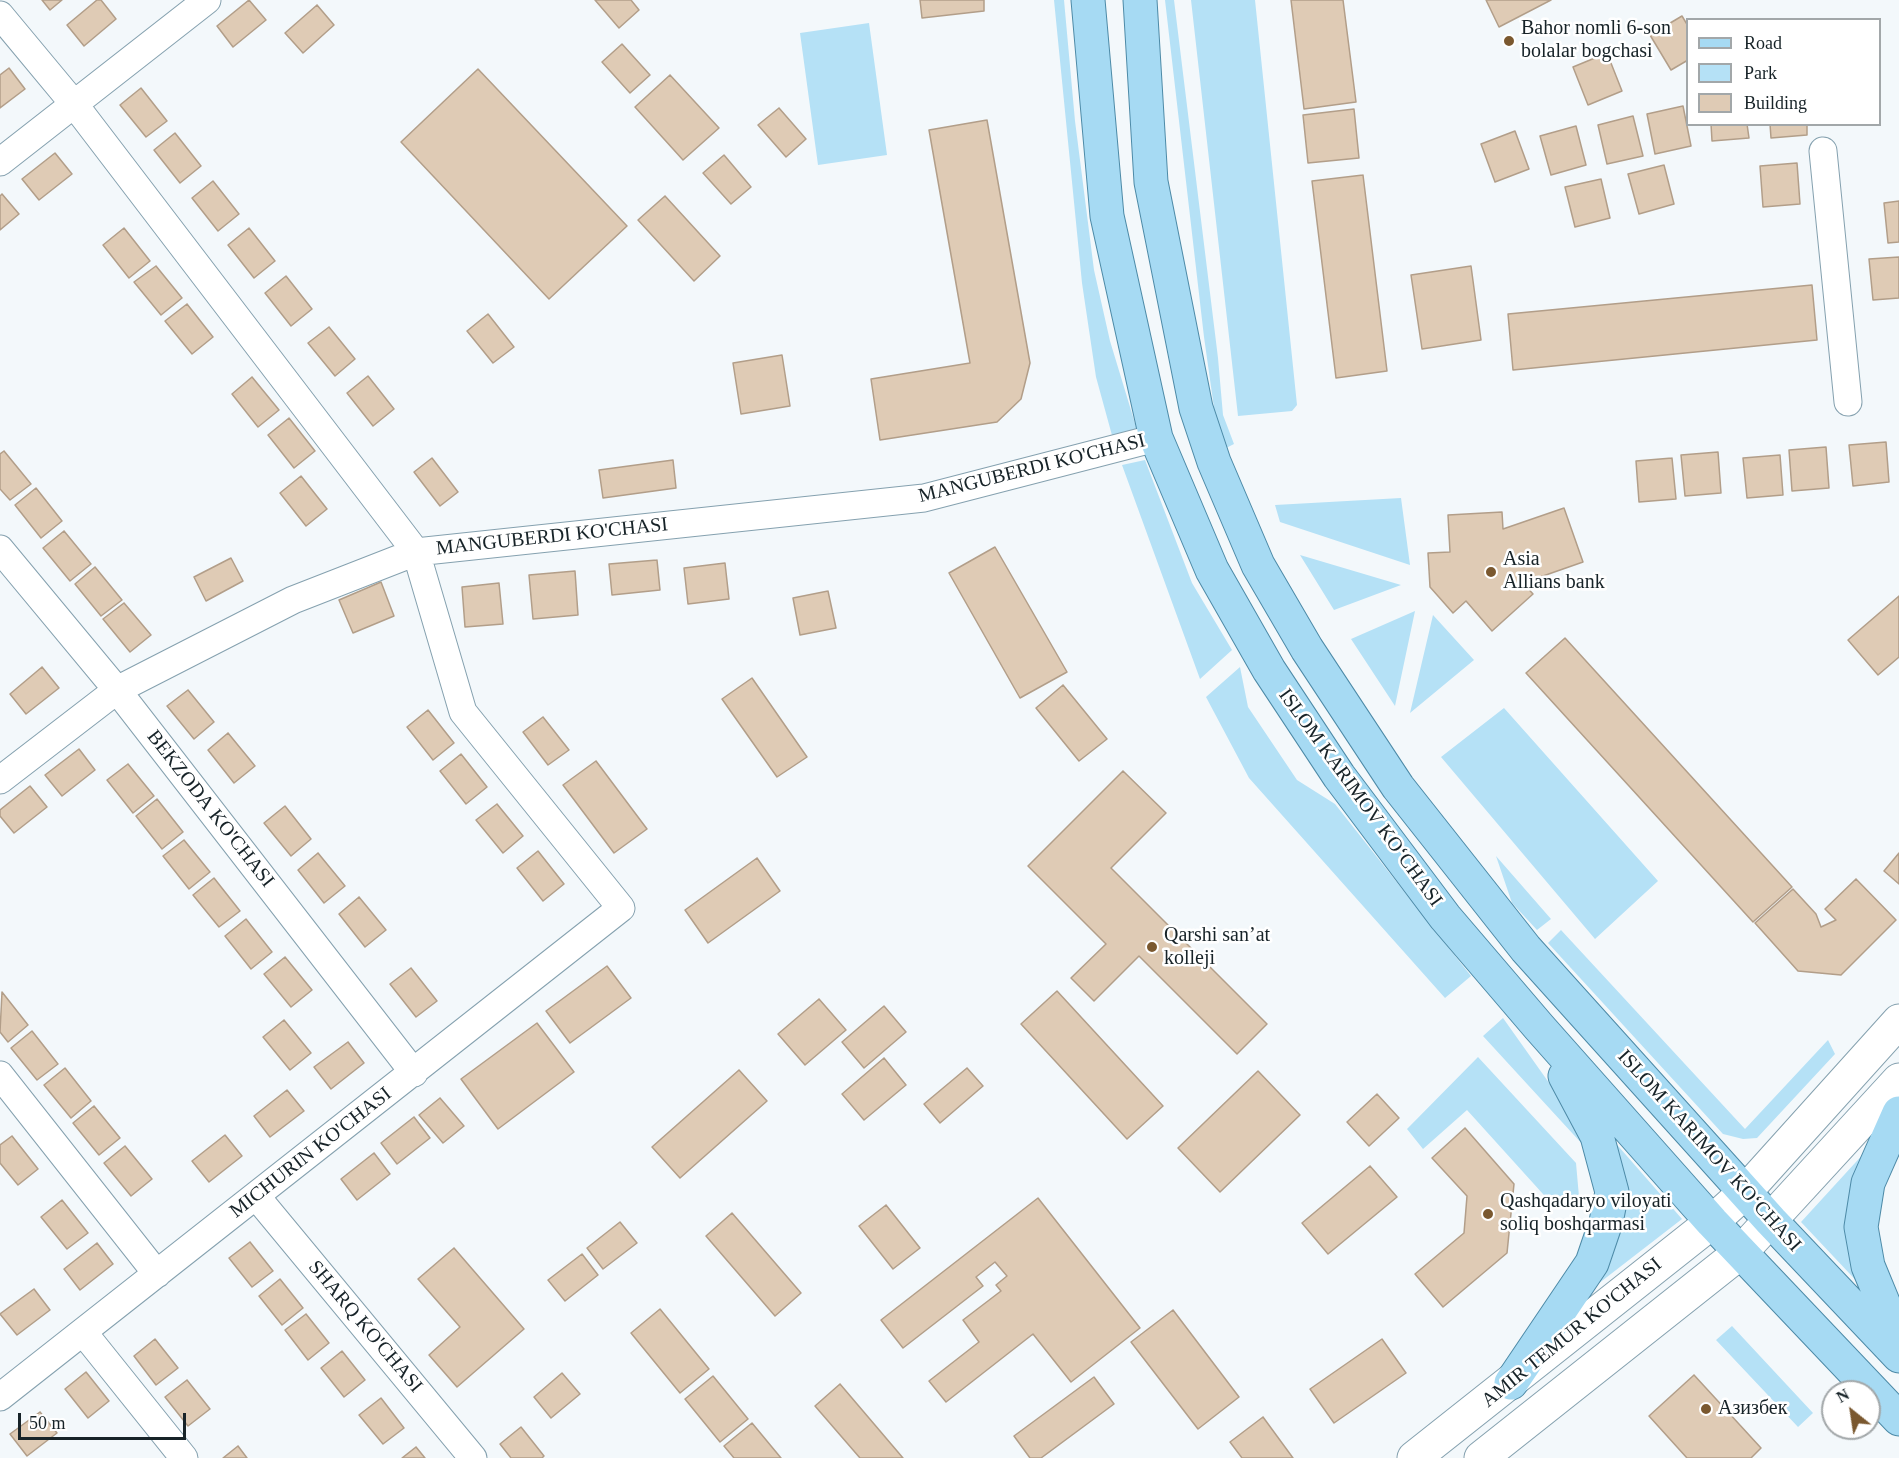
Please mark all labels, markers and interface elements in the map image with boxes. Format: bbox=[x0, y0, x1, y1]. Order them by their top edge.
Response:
place label: Bahor nomli 6-son bolalar bogchasi bbox=[1521, 17, 1671, 64]
legend bbox=[1686, 18, 1881, 126]
text: Road bbox=[1744, 33, 1782, 53]
marker: Bahor nomli 6-son bolalar bogchasi bbox=[1502, 34, 1516, 48]
text: Park bbox=[1744, 63, 1777, 83]
text: Building bbox=[1744, 93, 1807, 113]
street label: MANGUBERDI KO'CHASI bbox=[916, 429, 1148, 509]
street label: MANGUBERDI KO'CHASI bbox=[435, 513, 669, 561]
place label: Asia Allians bank bbox=[1503, 548, 1605, 595]
marker: Asia Allians bank bbox=[1484, 565, 1498, 579]
street label: ISLOM KARIMOV KO‘CHASI bbox=[1273, 684, 1447, 912]
street label: BEKZODA KO'CHASI bbox=[141, 726, 279, 892]
place label: Qarshi san’at kolleji bbox=[1164, 924, 1270, 971]
marker: Qarshi san’at kolleji bbox=[1145, 940, 1159, 954]
street label: ISLOM KARIMOV KO‘CHASI bbox=[1612, 1045, 1806, 1257]
street label: MICHURIN KO'CHASI bbox=[225, 1082, 397, 1224]
place label: Qashqadaryo viloyati soliq boshqarmasi bbox=[1500, 1190, 1672, 1237]
marker: Qashqadaryo viloyati soliq boshqarmasi bbox=[1481, 1207, 1495, 1221]
street label: AMIR TEMUR KO'CHASI bbox=[1477, 1253, 1667, 1413]
street label: SHARQ KO'CHASI bbox=[303, 1256, 427, 1398]
north arrow bbox=[1821, 1380, 1881, 1440]
text: N bbox=[1833, 1385, 1852, 1406]
place label: Азизбек bbox=[1718, 1397, 1787, 1421]
scale bar bbox=[21, 1401, 189, 1439]
marker: Азизбек bbox=[1699, 1402, 1713, 1416]
text: 50 m bbox=[29, 1413, 66, 1433]

